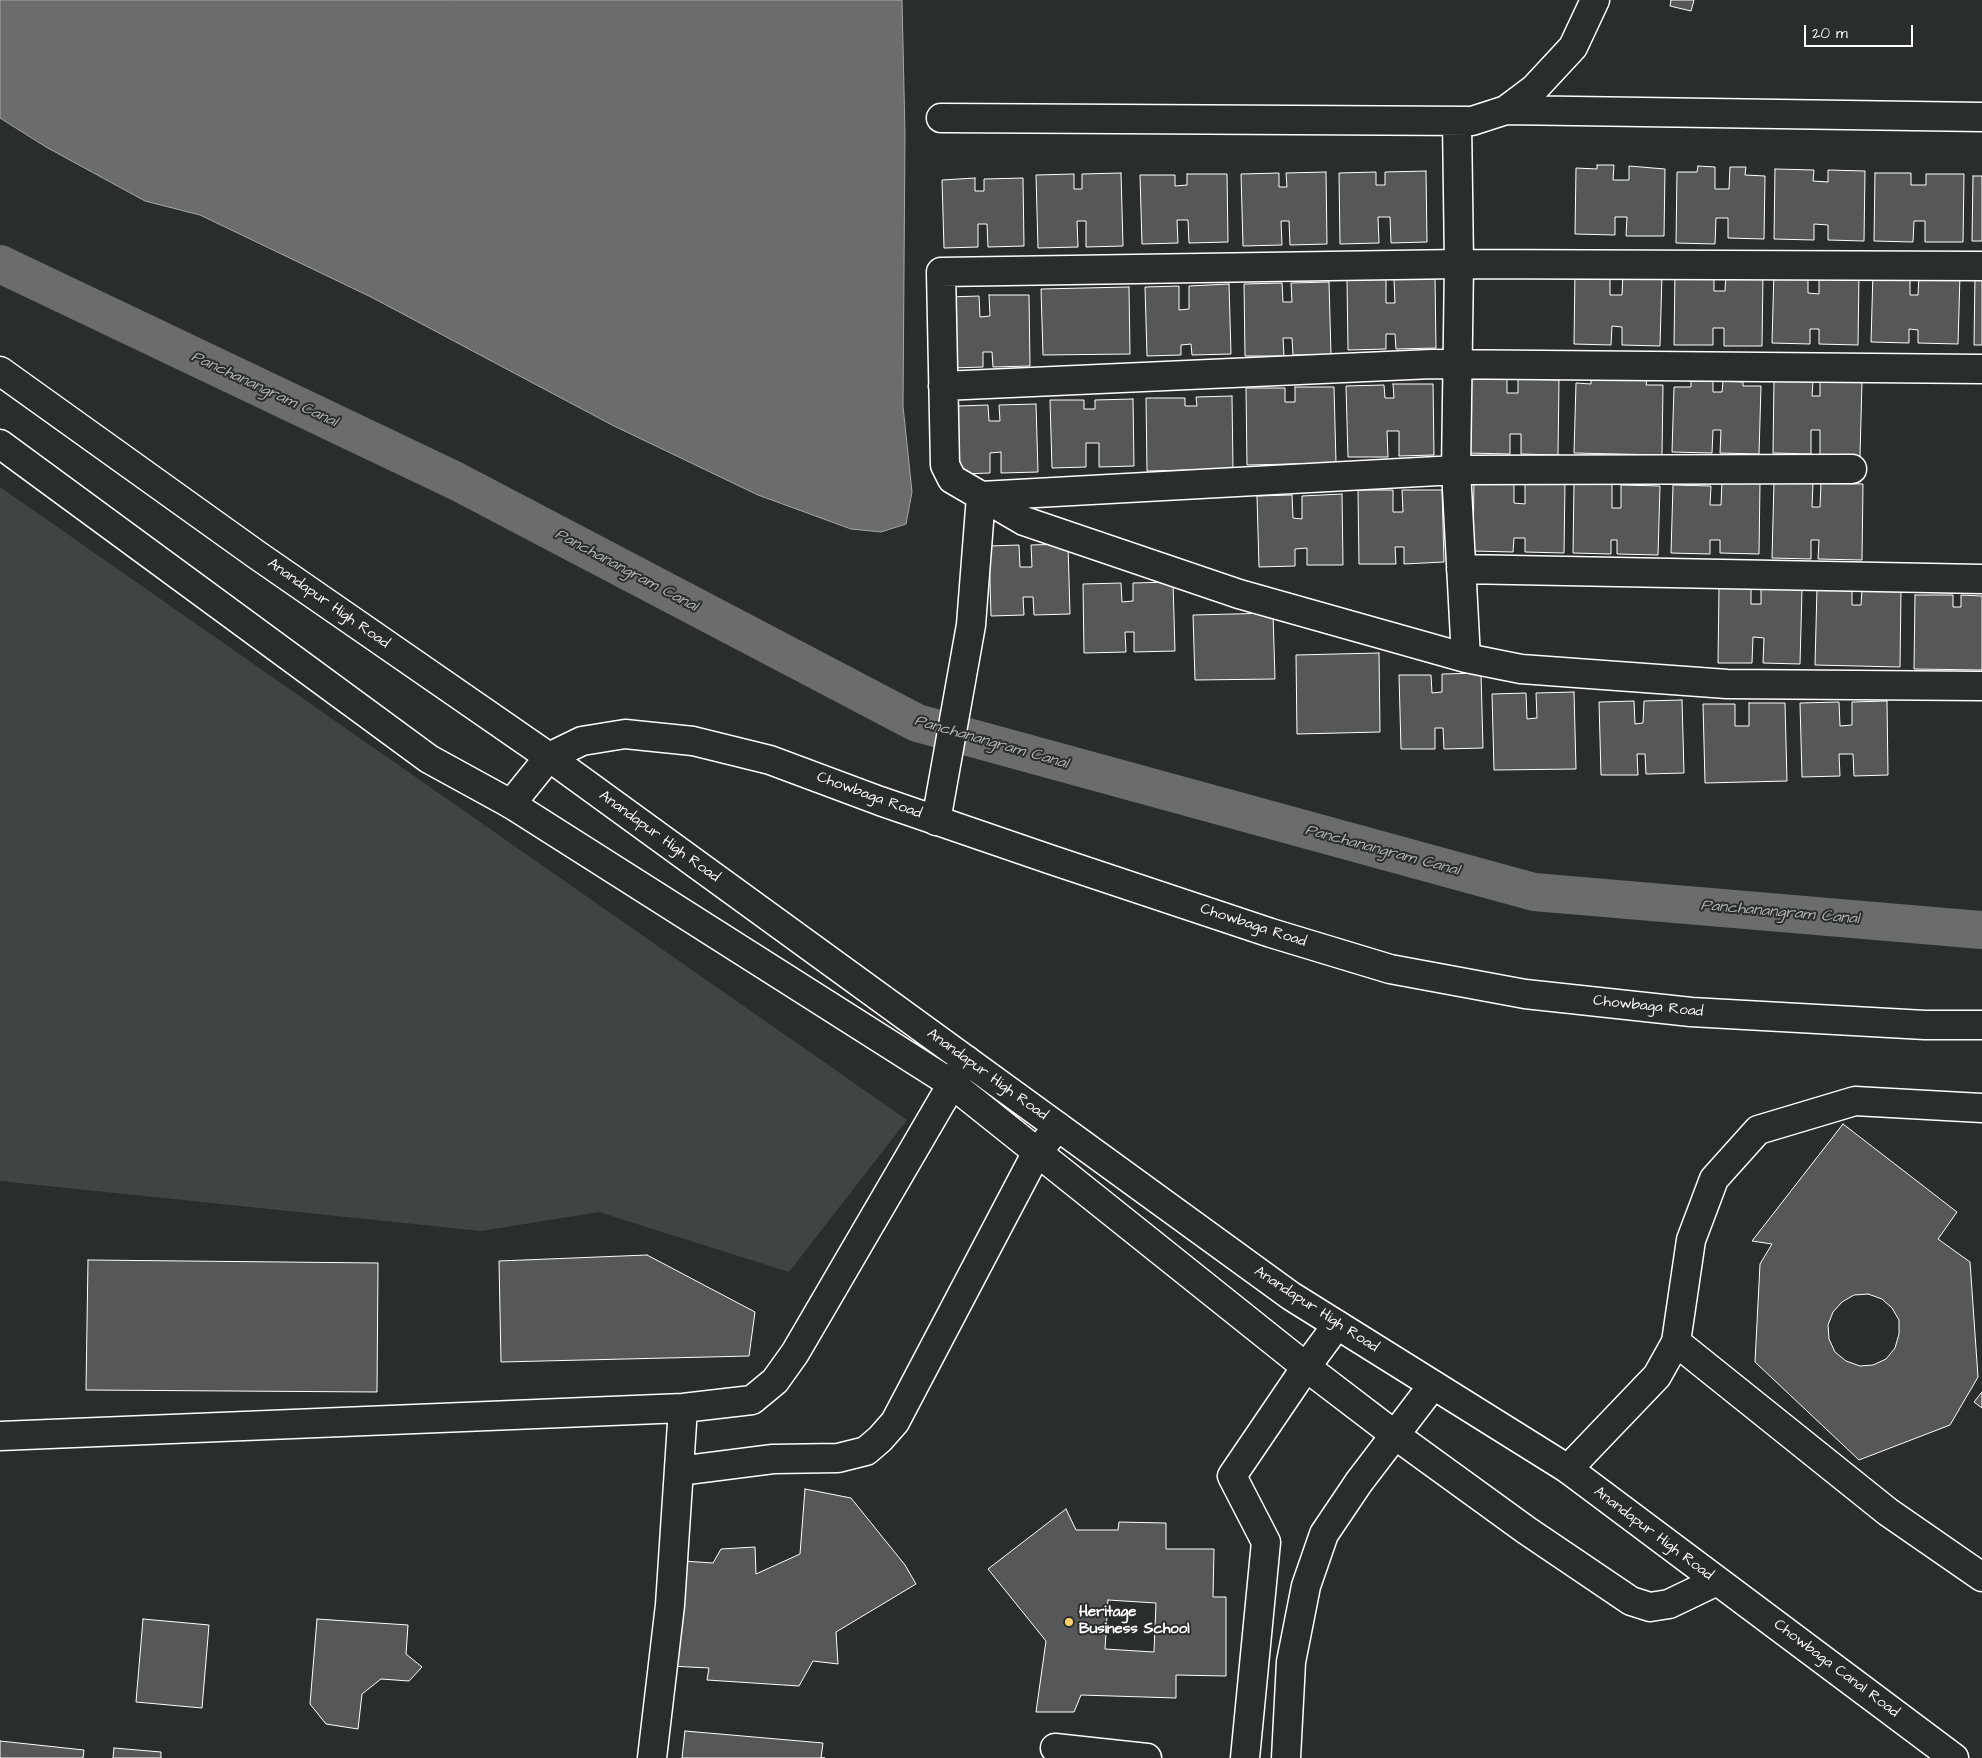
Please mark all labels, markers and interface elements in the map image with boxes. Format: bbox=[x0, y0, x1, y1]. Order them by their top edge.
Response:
scale bar bbox=[1807, 15, 1916, 47]
text: 20 m bbox=[1812, 23, 1848, 44]
water label: Panchanangram Canal bbox=[188, 348, 340, 432]
water label: Panchanangram Canal bbox=[551, 525, 701, 617]
street label: Anandapur High Road bbox=[264, 555, 392, 653]
water label: Panchanangram Canal bbox=[912, 712, 1070, 774]
street label: Chowbaga Road bbox=[814, 769, 924, 823]
street label: Anandapur High Road bbox=[595, 787, 723, 887]
water label: Panchanangram Canal bbox=[1303, 821, 1461, 881]
water label: Panchanangram Canal bbox=[1700, 897, 1860, 929]
street label: Chowbaga Road bbox=[1198, 900, 1308, 952]
street label: Chowbaga Road bbox=[1592, 992, 1704, 1022]
street label: Anandapur High Road bbox=[923, 1025, 1051, 1125]
street label: Anandapur High Road bbox=[1250, 1263, 1382, 1357]
street label: Anandapur High Road bbox=[1590, 1483, 1716, 1585]
place label: Heritage Business School bbox=[1079, 1604, 1190, 1639]
marker: Heritage Business School bbox=[1063, 1616, 1075, 1628]
street label: Chowbaga Canal Road bbox=[1770, 1616, 1902, 1722]

